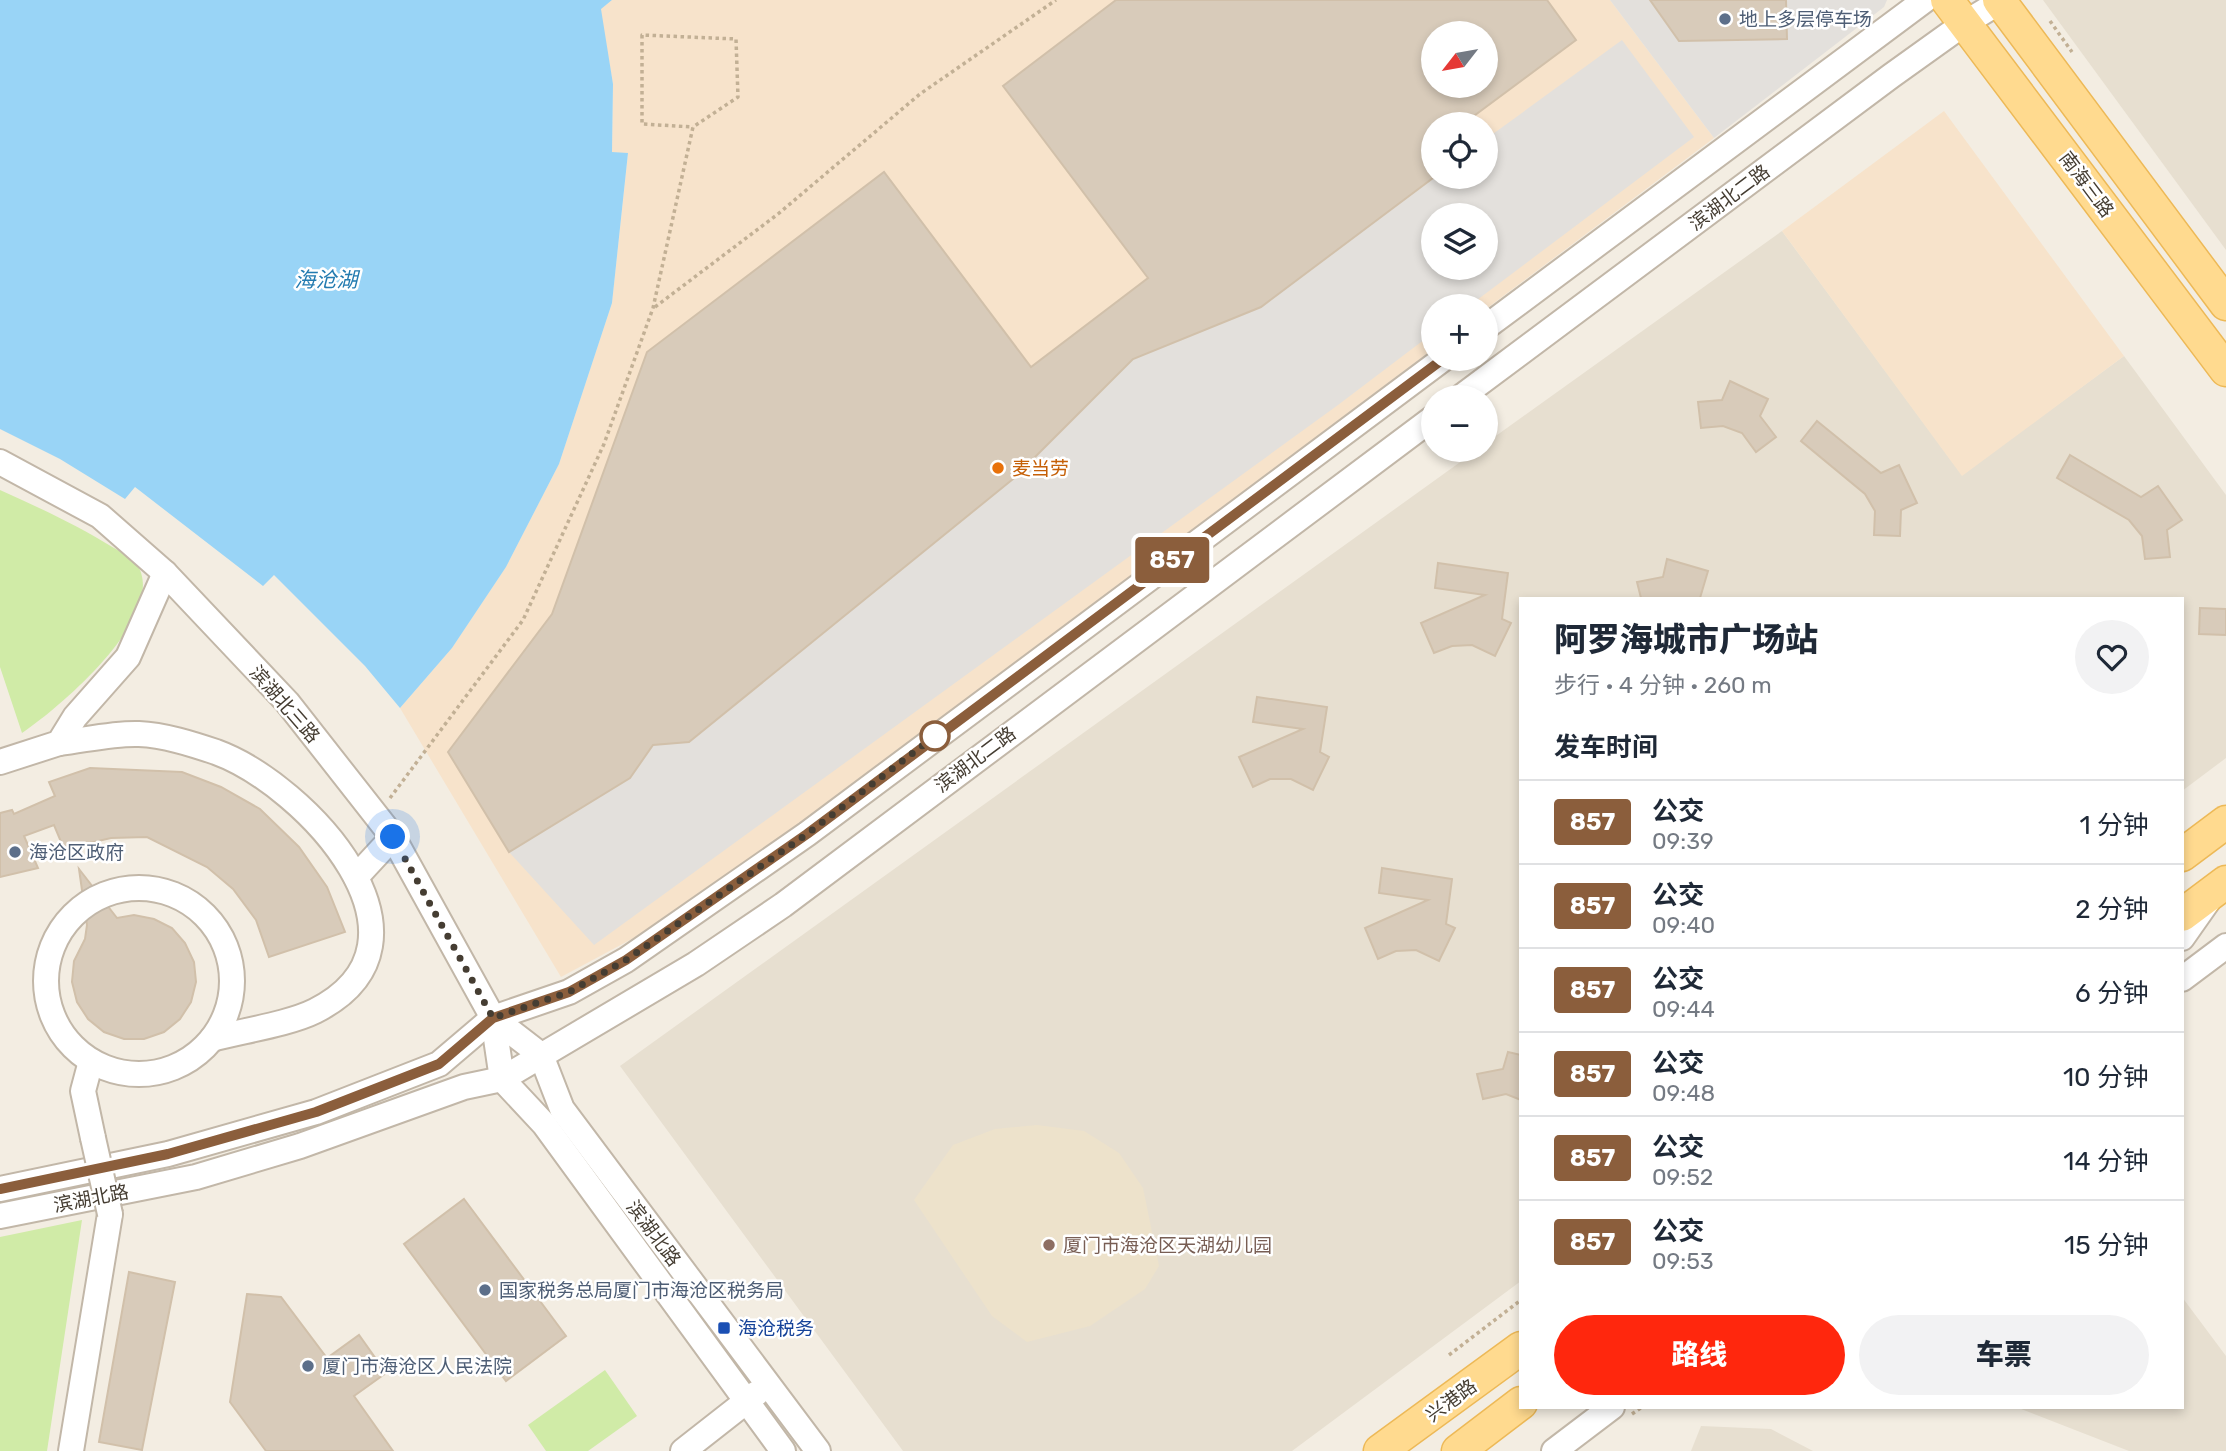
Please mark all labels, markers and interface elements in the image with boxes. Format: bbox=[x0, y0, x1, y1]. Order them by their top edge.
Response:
place label: 地上多层停车场 bbox=[1739, 8, 1872, 31]
marker: 地上多层停车场 bbox=[1717, 11, 1733, 27]
north arrow bbox=[1421, 21, 1498, 98]
map controls bbox=[1421, 21, 1498, 462]
button: locate bbox=[1421, 112, 1498, 189]
street label: 南海三路 bbox=[2055, 147, 2119, 222]
street label: 滨湖北二路 bbox=[1684, 160, 1774, 235]
button: layers bbox=[1421, 203, 1498, 280]
water label: 海沧湖 bbox=[295, 267, 360, 292]
button: + bbox=[1421, 294, 1498, 371]
button: − bbox=[1421, 385, 1498, 462]
place label: 麦当劳 bbox=[1012, 457, 1069, 480]
marker: 麦当劳 bbox=[990, 460, 1006, 476]
line badge: 857 bbox=[1132, 537, 1212, 583]
text: 857 bbox=[1149, 546, 1195, 574]
text: 阿罗海城市广场站 bbox=[1554, 620, 1818, 659]
button: heart bbox=[2075, 620, 2149, 694]
street label: 滨湖北三路 bbox=[245, 661, 324, 748]
text: 步行 · 4 分钟 · 260 m bbox=[1554, 671, 1772, 699]
unlabelled marker bbox=[920, 721, 950, 751]
street label: 滨湖北二路 bbox=[930, 722, 1020, 797]
text: 发车时间 bbox=[1554, 732, 1658, 763]
text: 公交 bbox=[1652, 796, 1704, 827]
text: 857 bbox=[1570, 808, 1615, 836]
text: 1 分钟 bbox=[2080, 810, 2149, 841]
your location bbox=[375, 819, 410, 854]
text: 09:39 bbox=[1652, 827, 1714, 855]
place label: 海沧区政府 bbox=[29, 841, 124, 864]
marker: 海沧区政府 bbox=[7, 844, 23, 860]
text: 公交 bbox=[1652, 880, 1704, 911]
text: 857 bbox=[1570, 892, 1615, 920]
text: 2 分钟 bbox=[2075, 894, 2149, 925]
text: 09:40 bbox=[1652, 911, 1715, 939]
text: 公交 bbox=[1652, 964, 1704, 995]
text: 857 bbox=[1570, 976, 1615, 1004]
text: 6 分钟 bbox=[2075, 978, 2149, 1009]
text: 09:44 bbox=[1652, 995, 1715, 1023]
text: 公交 bbox=[1652, 1048, 1704, 1079]
text: 857 bbox=[1570, 1060, 1615, 1088]
text: 10 分钟 bbox=[2063, 1062, 2149, 1093]
text: 09:48 bbox=[1652, 1079, 1715, 1107]
text: 公交 bbox=[1652, 1132, 1704, 1163]
text: 857 bbox=[1570, 1144, 1615, 1172]
text: 14 分钟 bbox=[2063, 1146, 2149, 1177]
text: 09:52 bbox=[1652, 1163, 1713, 1191]
street label: 滨湖北路 bbox=[52, 1180, 131, 1217]
street label: 滨湖北路 bbox=[622, 1196, 686, 1271]
text: 公交 bbox=[1652, 1216, 1704, 1247]
text: 857 bbox=[1570, 1228, 1615, 1256]
text: 15 分钟 bbox=[2064, 1230, 2149, 1261]
place label: 厦门市海沧区天湖幼儿园 bbox=[1063, 1234, 1272, 1257]
marker: 厦门市海沧区天湖幼儿园 bbox=[1041, 1237, 1057, 1253]
text: 09:53 bbox=[1652, 1247, 1714, 1275]
place label: 国家税务总局厦门市海沧区税务局 bbox=[499, 1279, 784, 1302]
marker: 国家税务总局厦门市海沧区税务局 bbox=[477, 1282, 493, 1298]
button: 路线 bbox=[1554, 1315, 1845, 1395]
button: 车票 bbox=[1859, 1315, 2149, 1395]
place label: 海沧税务 bbox=[738, 1317, 814, 1340]
marker: 海沧税务 bbox=[716, 1320, 732, 1336]
place label: 厦门市海沧区人民法院 bbox=[322, 1355, 512, 1378]
marker: 厦门市海沧区人民法院 bbox=[300, 1358, 316, 1374]
street label: 兴港路 bbox=[1421, 1374, 1481, 1426]

